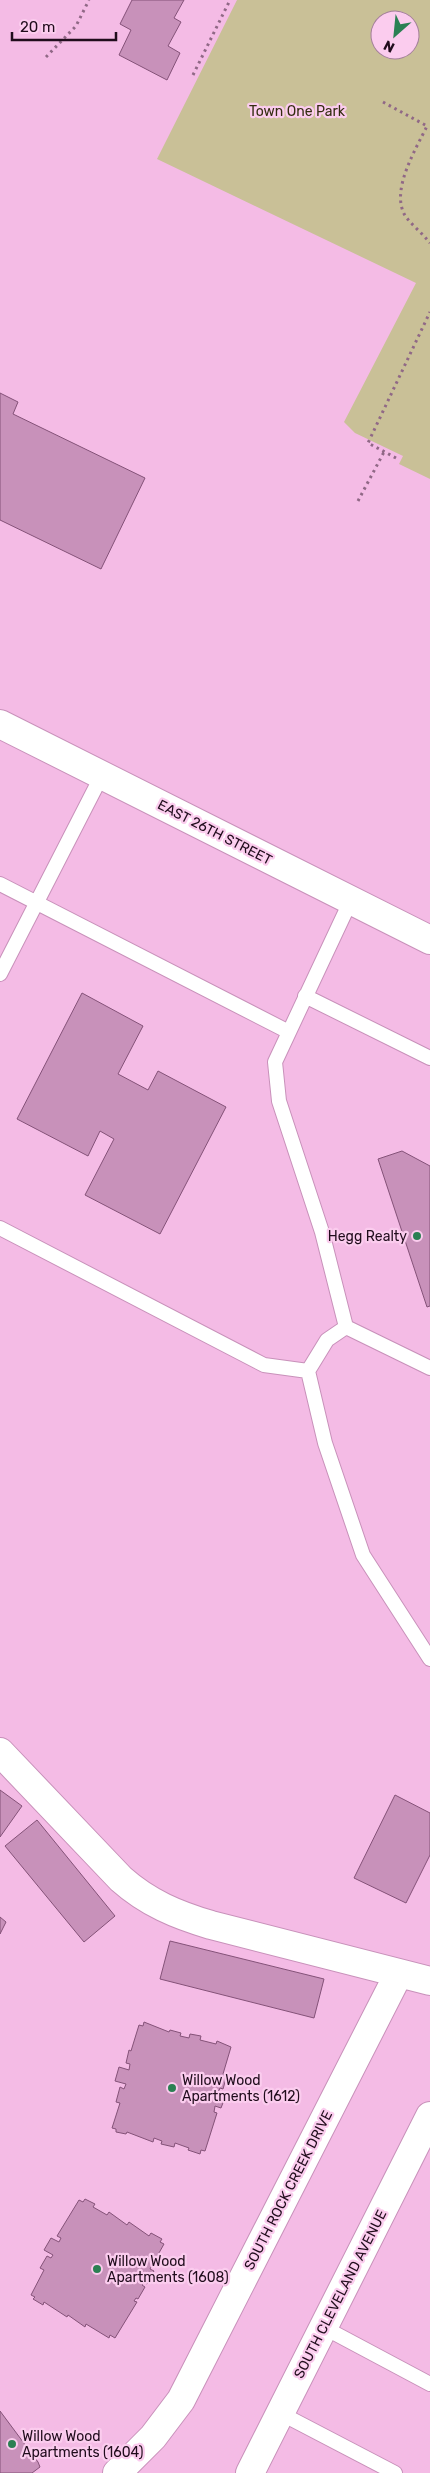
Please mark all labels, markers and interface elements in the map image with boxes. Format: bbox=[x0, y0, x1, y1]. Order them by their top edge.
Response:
scale bar bbox=[12, 10, 116, 42]
north arrow bbox=[370, 10, 420, 60]
text: 20 m bbox=[20, 18, 55, 36]
text: N bbox=[381, 36, 398, 56]
park label: Town One Park bbox=[249, 103, 346, 120]
street label: EAST 26TH STREET bbox=[155, 796, 275, 869]
place label: Hegg Realty bbox=[328, 1228, 407, 1245]
marker: Hegg Realty bbox=[411, 1230, 423, 1242]
place label: Willow Wood Apartments (1612) bbox=[182, 2072, 300, 2105]
marker: Willow Wood Apartments (1612) bbox=[166, 2082, 178, 2094]
street label: SOUTH ROCK CREEK DRIVE bbox=[241, 2108, 336, 2273]
street label: SOUTH CLEVELAND AVENUE bbox=[290, 2207, 390, 2381]
place label: Willow Wood Apartments (1608) bbox=[107, 2253, 229, 2286]
marker: Willow Wood Apartments (1608) bbox=[91, 2263, 103, 2275]
place label: Willow Wood Apartments (1604) bbox=[22, 2428, 144, 2461]
marker: Willow Wood Apartments (1604) bbox=[6, 2438, 18, 2450]

